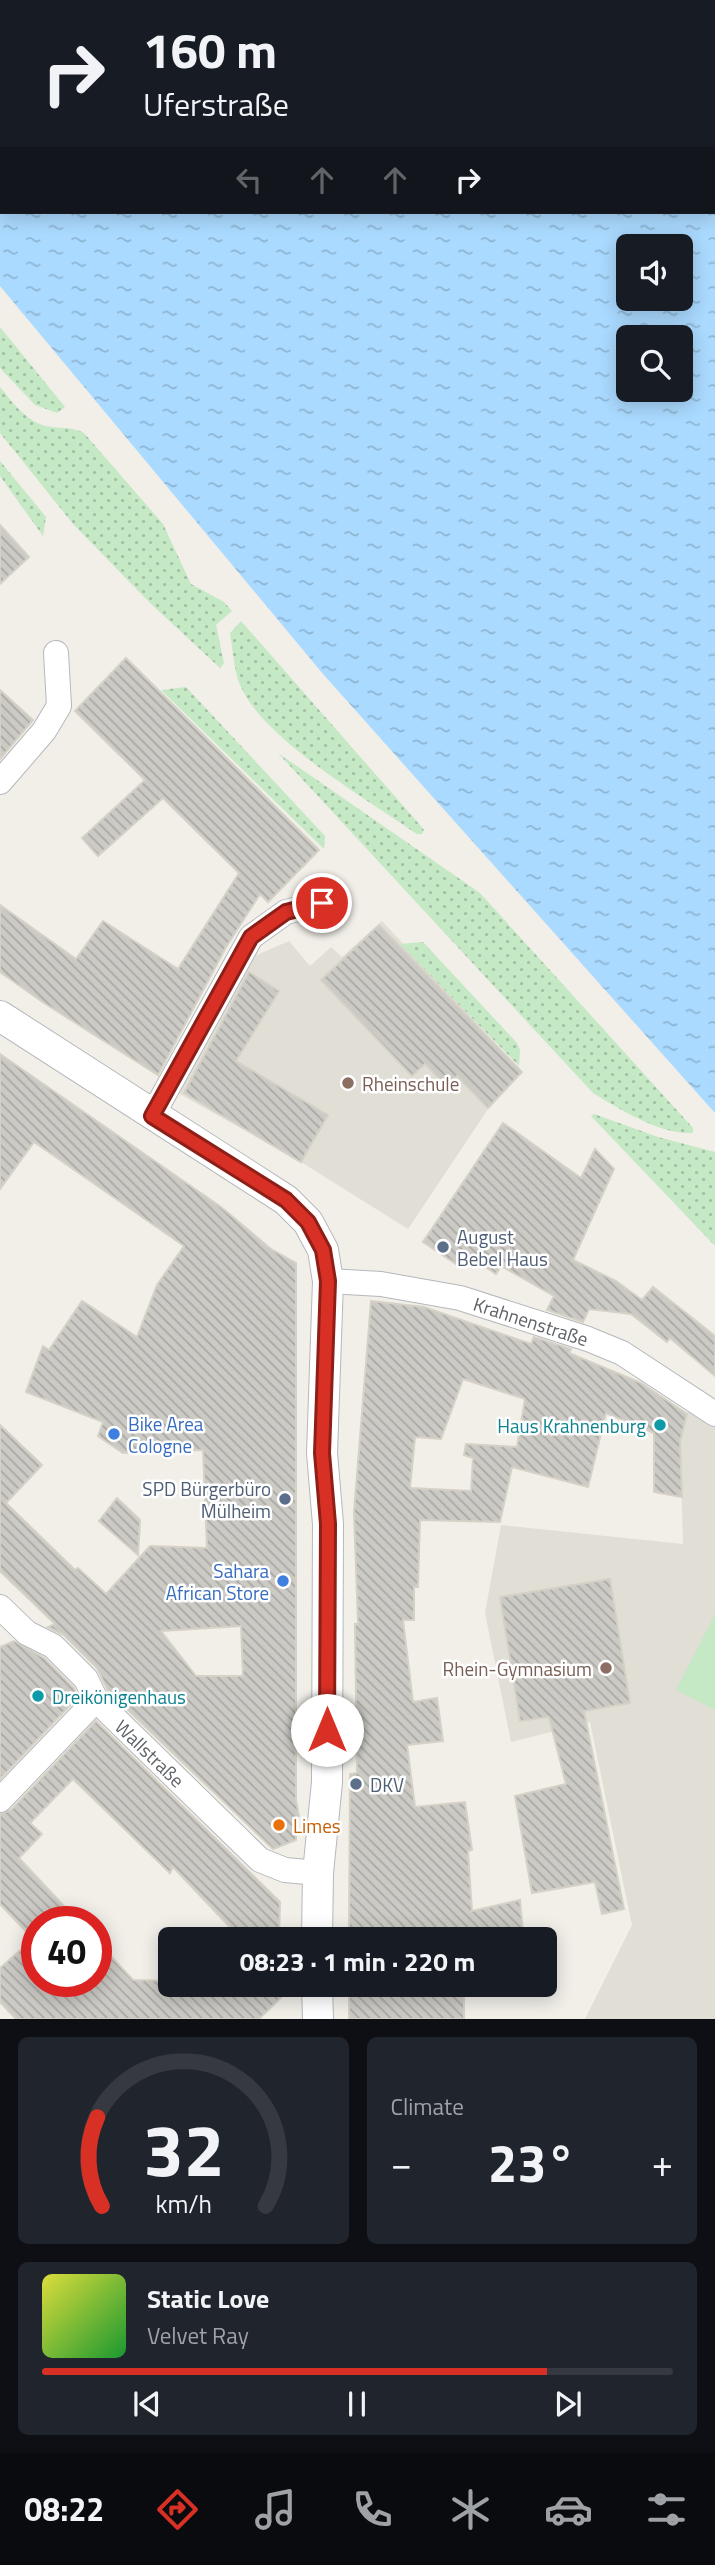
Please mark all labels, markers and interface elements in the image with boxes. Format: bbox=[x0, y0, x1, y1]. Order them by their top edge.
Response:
text: 160 m bbox=[143, 12, 277, 87]
icon: right bbox=[28, 28, 119, 119]
text: Uferstraße bbox=[143, 80, 289, 128]
icon: left bbox=[230, 161, 268, 199]
icon: ahead bbox=[303, 161, 341, 199]
icon: ahead bbox=[376, 161, 414, 199]
icon: right bbox=[449, 161, 487, 199]
map controls bbox=[616, 234, 693, 402]
button: sound bbox=[616, 234, 693, 311]
button: search bbox=[616, 325, 693, 402]
pin bbox=[292, 873, 352, 933]
icon: arrive bbox=[303, 884, 341, 922]
place label: Rheinschule bbox=[362, 1069, 459, 1098]
marker: Rheinschule bbox=[340, 1075, 356, 1091]
place label: August Bebel Haus bbox=[457, 1222, 548, 1273]
marker: August Bebel Haus bbox=[435, 1239, 451, 1255]
street label: Krahnenstraße bbox=[470, 1289, 592, 1353]
place label: Bike Area Cologne bbox=[128, 1409, 204, 1460]
place label: Haus Krahnenburg bbox=[497, 1411, 646, 1440]
marker: Haus Krahnenburg bbox=[652, 1417, 668, 1433]
marker: Bike Area Cologne bbox=[106, 1426, 122, 1442]
place label: SPD Bürgerbüro Mülheim bbox=[142, 1474, 271, 1525]
marker: SPD Bürgerbüro Mülheim bbox=[277, 1491, 293, 1507]
place label: Sahara African Store bbox=[166, 1556, 269, 1607]
marker: Sahara African Store bbox=[275, 1573, 291, 1589]
place label: Rhein-Gymnasium bbox=[442, 1654, 592, 1683]
marker: Rhein-Gymnasium bbox=[598, 1660, 614, 1676]
place label: Dreikönigenhaus bbox=[52, 1682, 186, 1711]
marker: Dreikönigenhaus bbox=[30, 1688, 46, 1704]
position arrow bbox=[290, 1693, 364, 1767]
street label: Wallstraße bbox=[109, 1712, 191, 1794]
place label: DKV bbox=[370, 1770, 404, 1799]
marker: DKV bbox=[348, 1776, 364, 1792]
place label: Limes bbox=[293, 1811, 341, 1840]
marker: Limes bbox=[271, 1817, 287, 1833]
speed limit sign: 40 bbox=[21, 1906, 112, 1997]
text: 08:23 · 1 min · 220 m bbox=[240, 1942, 475, 1981]
text: Climate bbox=[391, 2089, 464, 2124]
text: 32 bbox=[142, 2095, 224, 2205]
text: 23° bbox=[488, 2123, 575, 2202]
text: − bbox=[391, 2134, 412, 2192]
text: + bbox=[652, 2134, 673, 2192]
text: km/h bbox=[155, 2185, 212, 2223]
text: Static Love bbox=[147, 2279, 269, 2318]
text: Velvet Ray bbox=[147, 2318, 249, 2353]
icon: previous bbox=[128, 2385, 166, 2423]
icon: pause bbox=[338, 2385, 376, 2423]
icon: next bbox=[549, 2385, 587, 2423]
text: 08:22 bbox=[24, 2485, 104, 2533]
icon: directions bbox=[153, 2485, 202, 2534]
icon: music bbox=[251, 2485, 300, 2534]
icon: phone bbox=[348, 2485, 397, 2534]
icon: climate bbox=[446, 2485, 495, 2534]
icon: car bbox=[544, 2485, 593, 2534]
icon: filters bbox=[642, 2485, 691, 2534]

